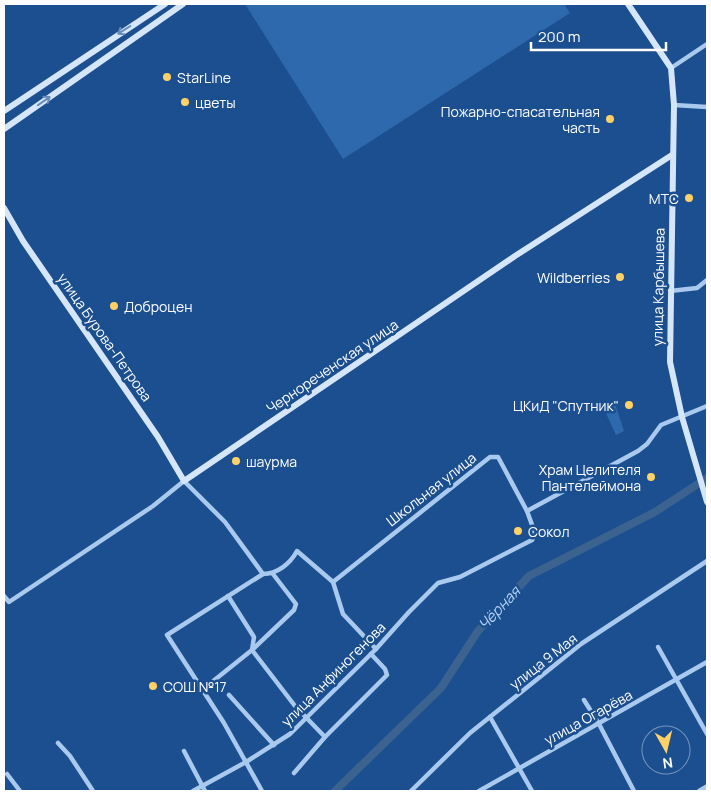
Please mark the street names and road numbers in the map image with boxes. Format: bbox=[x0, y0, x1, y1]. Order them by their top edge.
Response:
street label: улица Карбышева bbox=[647, 228, 669, 346]
street label: улица Бурова-Петрова bbox=[53, 269, 157, 405]
street label: Чернореченская улица bbox=[262, 315, 402, 417]
street label: Школьная улица bbox=[382, 448, 480, 530]
street label: улица Анфиногенова bbox=[277, 618, 389, 730]
street label: улица 9 Мая bbox=[505, 629, 581, 693]
street label: улица Огарёва bbox=[540, 685, 636, 749]

